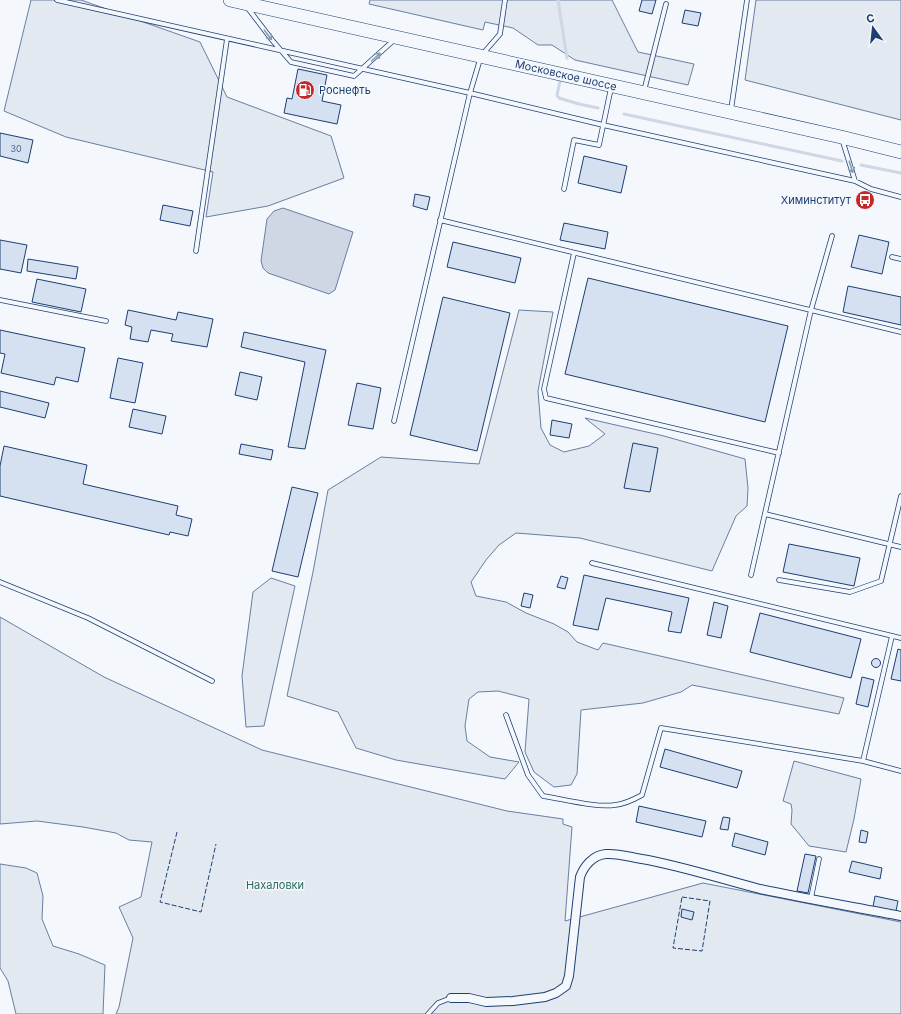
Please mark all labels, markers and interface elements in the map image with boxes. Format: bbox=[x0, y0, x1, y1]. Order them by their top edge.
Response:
north arrow bbox=[853, 8, 893, 48]
text: С bbox=[865, 11, 876, 26]
one-way arrow bbox=[263, 29, 272, 40]
one-way arrow bbox=[370, 52, 381, 61]
street label: Московское шоссе bbox=[514, 56, 618, 94]
fuel station icon: Роснефть bbox=[294, 79, 316, 101]
place label: Роснефть bbox=[319, 83, 371, 97]
house number: 30 bbox=[10, 143, 22, 154]
one-way arrow bbox=[848, 161, 855, 174]
bus stop icon: Химинститут bbox=[854, 189, 876, 211]
place label: Химинститут bbox=[781, 193, 852, 207]
park label: Нахаловки bbox=[246, 878, 304, 892]

